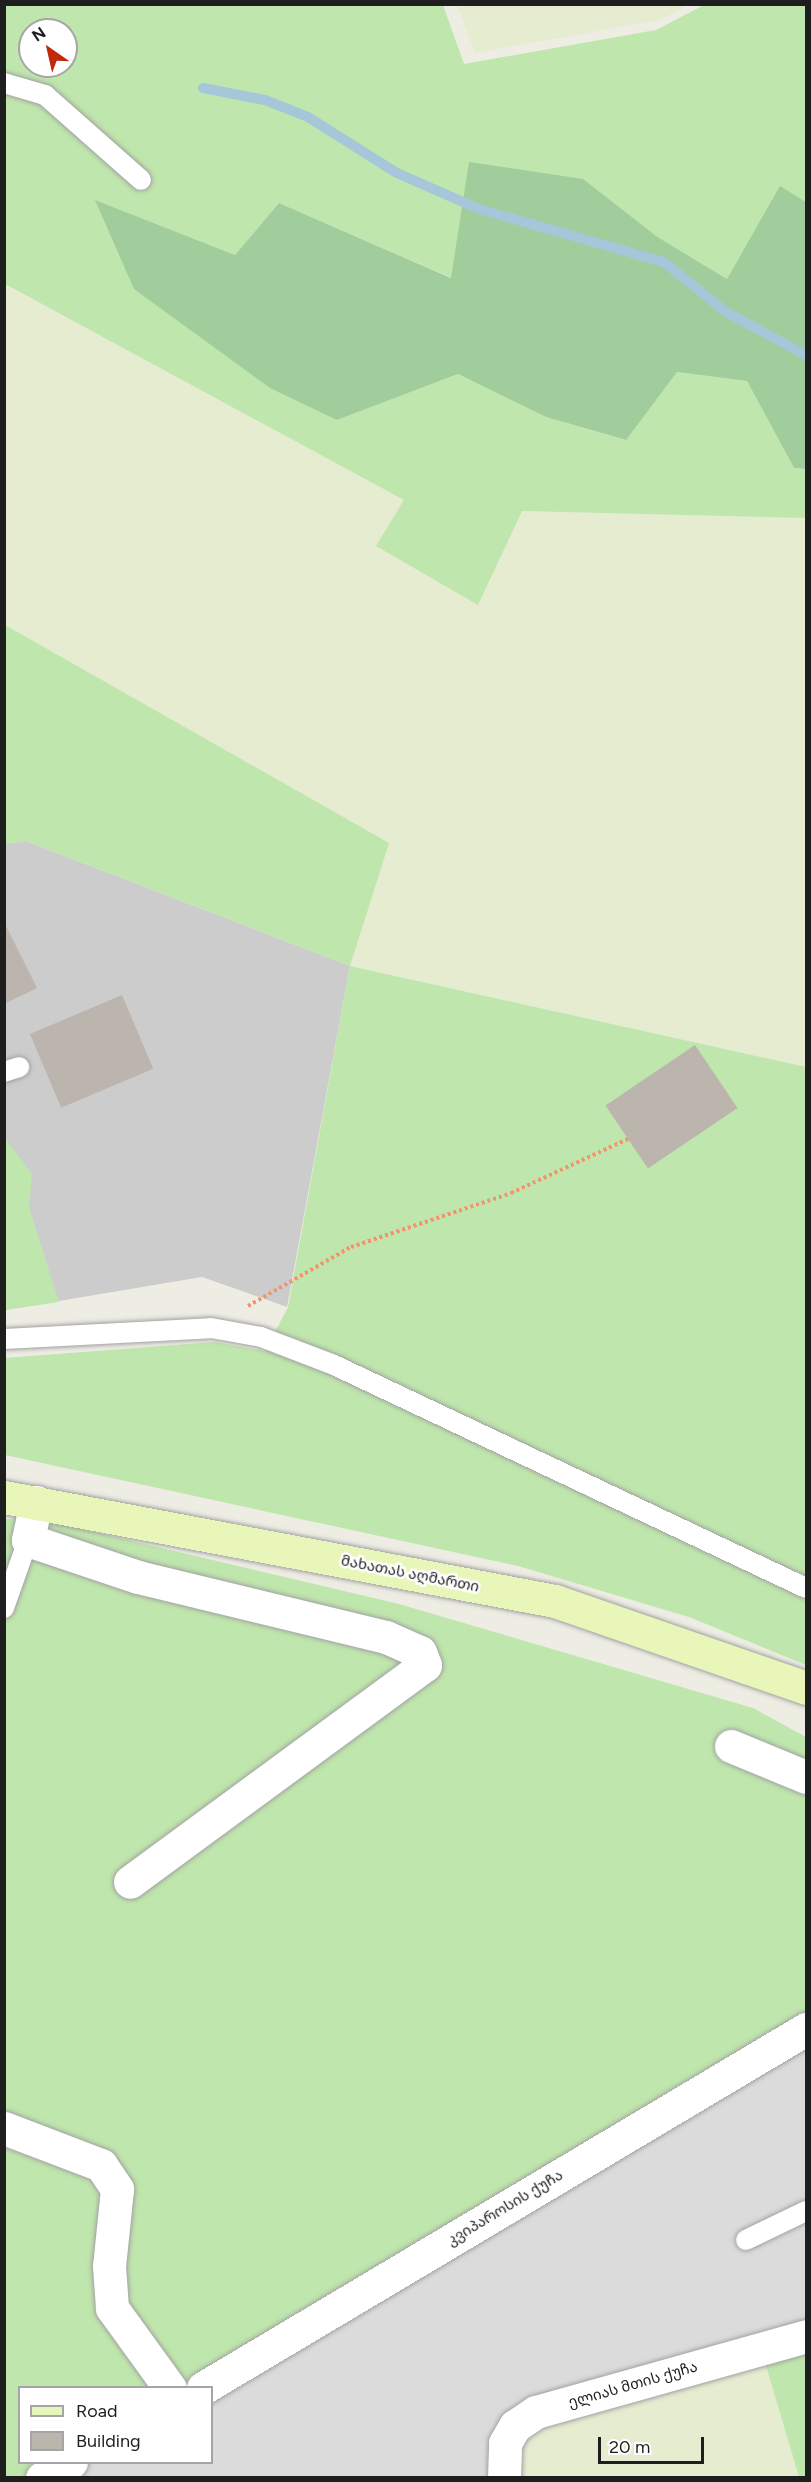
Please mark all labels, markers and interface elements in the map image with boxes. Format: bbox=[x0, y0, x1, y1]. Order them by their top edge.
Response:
north arrow bbox=[18, 18, 78, 78]
text: N bbox=[28, 23, 49, 46]
street label: მახათას აღმართი bbox=[339, 1552, 481, 1596]
street label: კვიპაროსის ქუჩა bbox=[444, 2166, 566, 2250]
street label: ელიას მთის ქუჩა bbox=[566, 2358, 700, 2412]
legend bbox=[18, 2386, 213, 2464]
text: Road bbox=[76, 2400, 117, 2422]
scale bar bbox=[601, 2425, 708, 2463]
text: Building bbox=[76, 2430, 141, 2452]
text: 20 m bbox=[609, 2436, 650, 2458]

